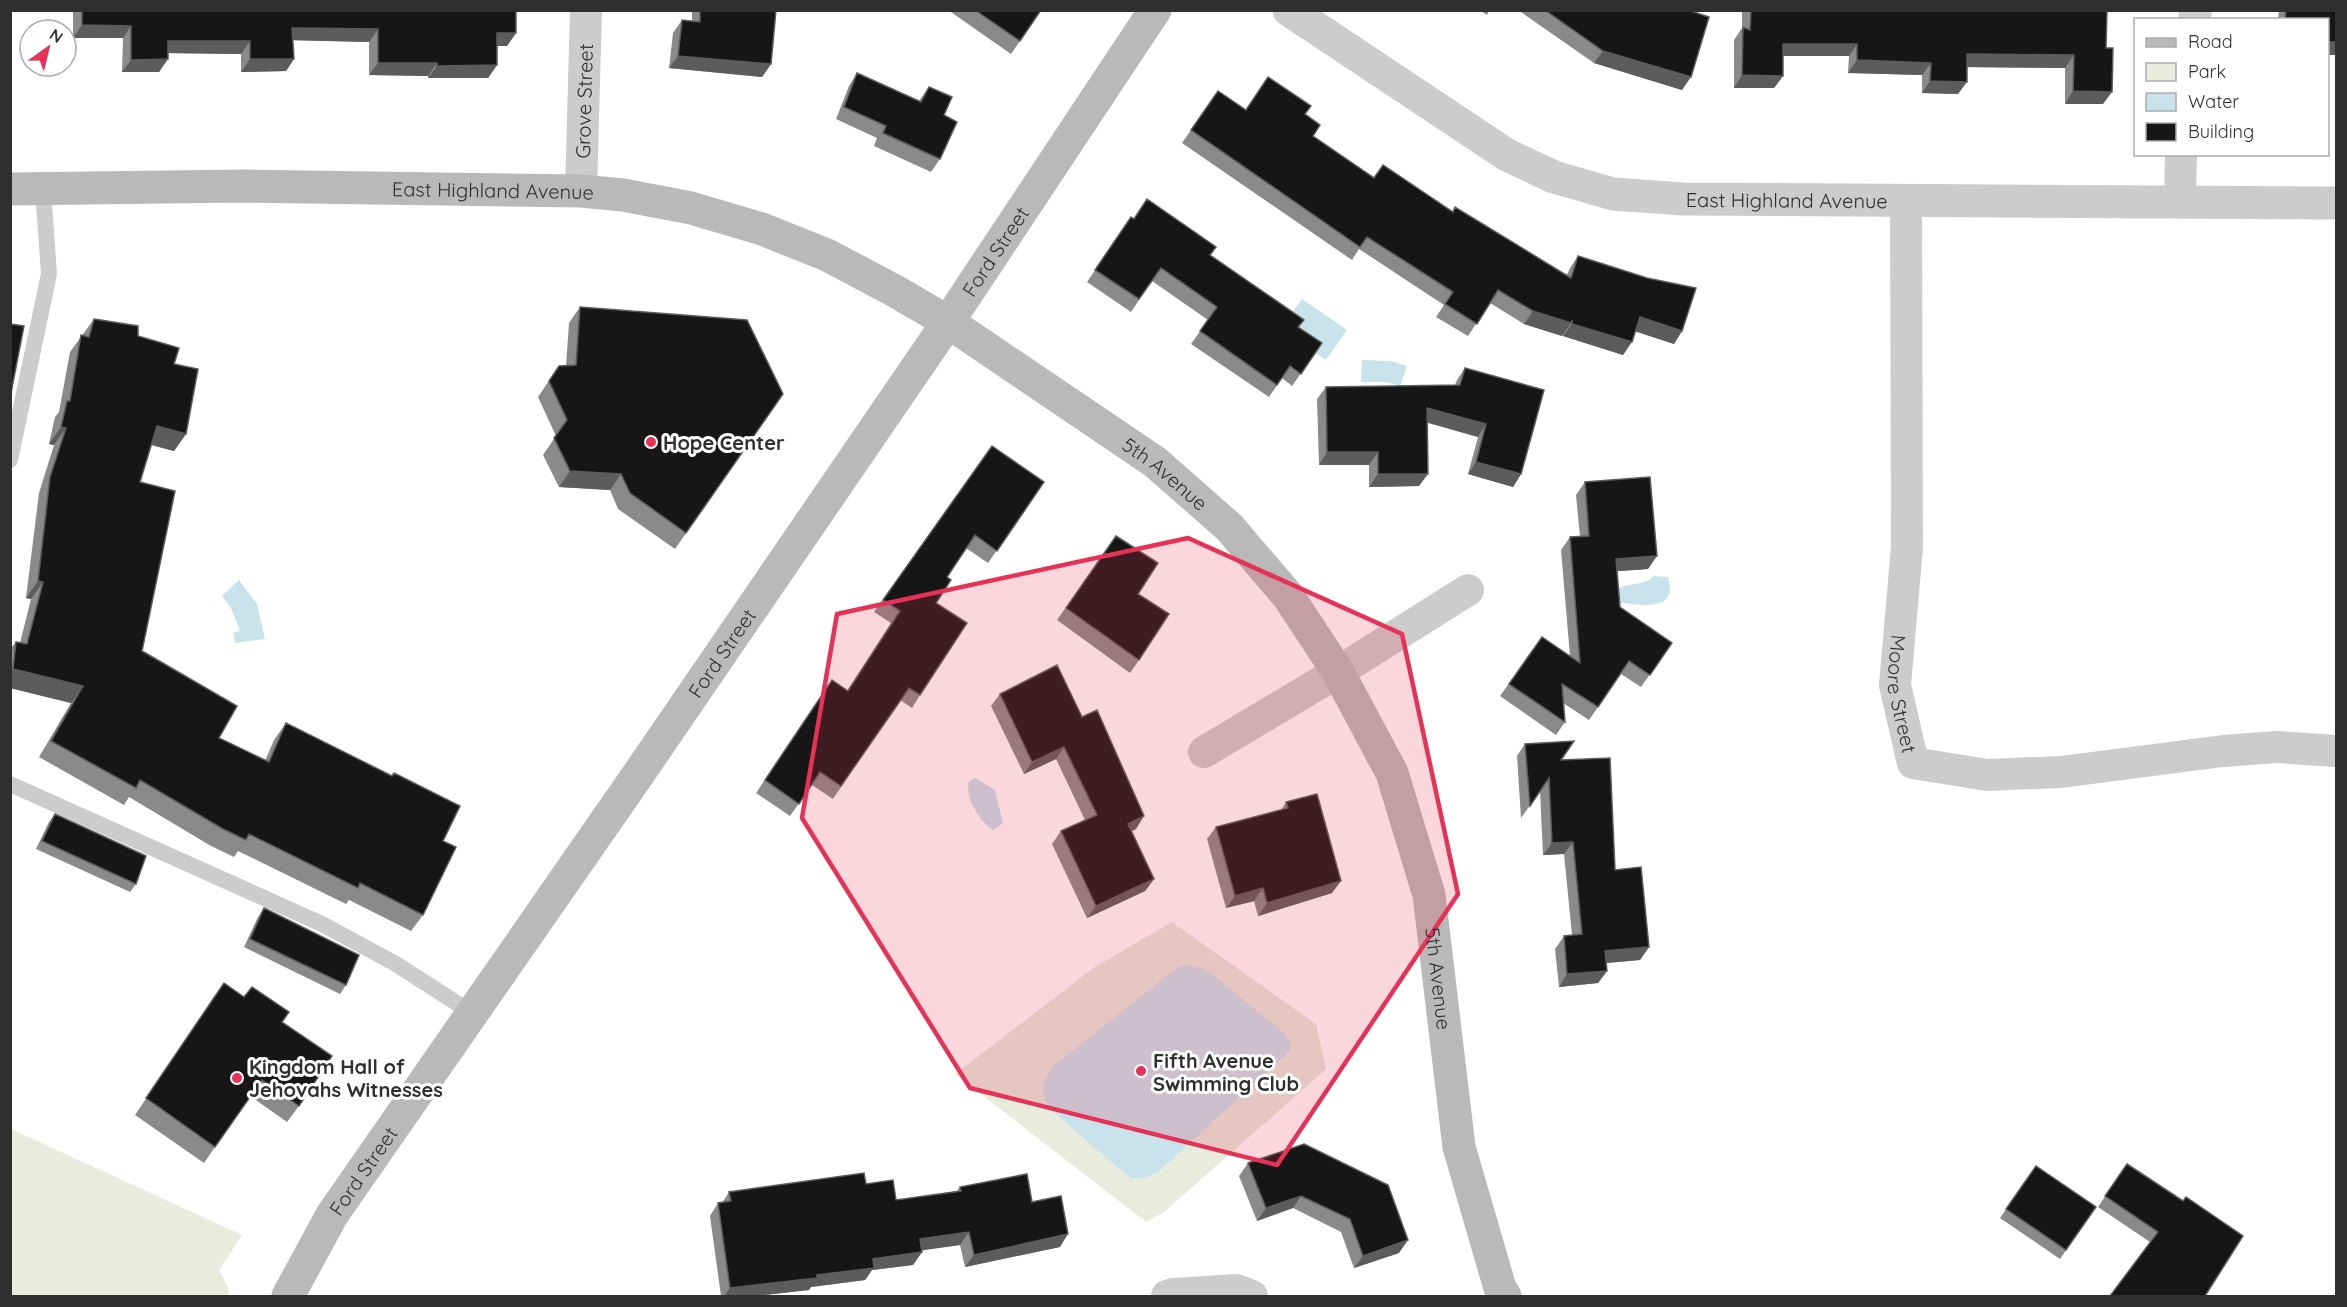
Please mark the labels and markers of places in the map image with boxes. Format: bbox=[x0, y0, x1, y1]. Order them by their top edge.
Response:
place label: Hope Center bbox=[663, 430, 785, 455]
marker: Hope Center bbox=[644, 435, 658, 449]
place label: Fifth Avenue Swimming Club bbox=[1153, 1048, 1299, 1096]
place label: Kingdom Hall of Jehovahs Witnesses bbox=[249, 1054, 443, 1102]
marker: Fifth Avenue Swimming Club bbox=[1134, 1064, 1148, 1078]
marker: Kingdom Hall of Jehovahs Witnesses bbox=[230, 1071, 244, 1085]

